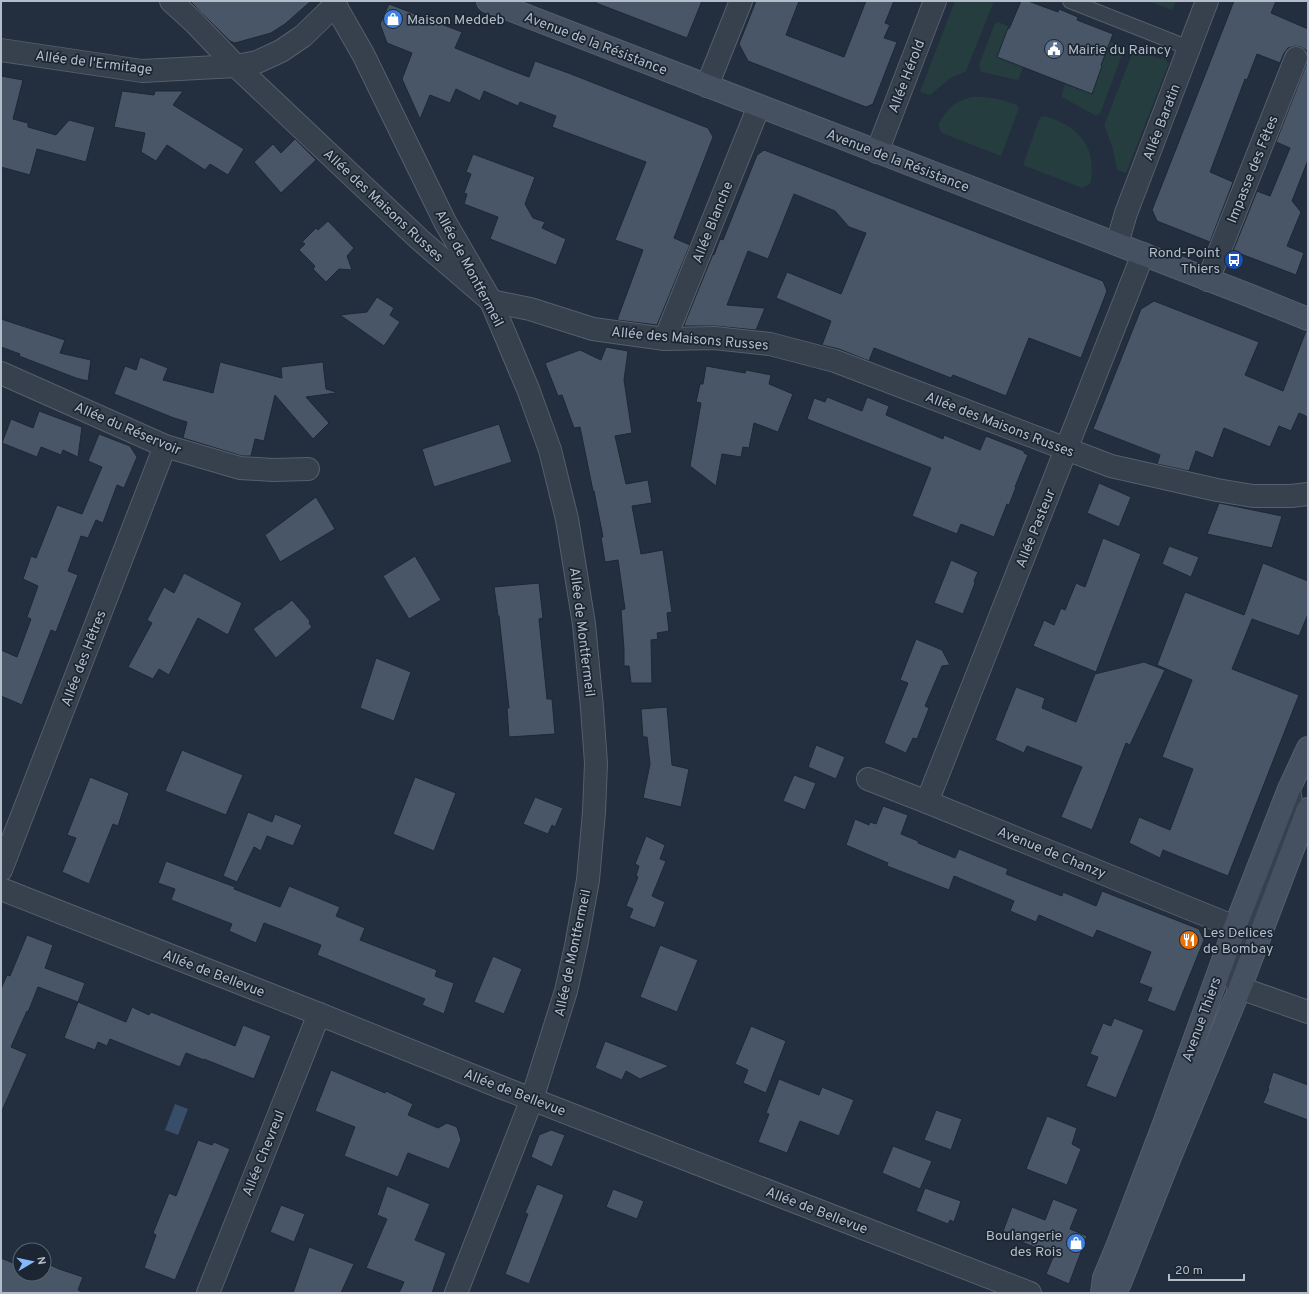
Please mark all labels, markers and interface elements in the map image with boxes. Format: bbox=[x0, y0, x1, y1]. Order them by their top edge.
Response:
shop icon: Maison Meddeb bbox=[382, 8, 404, 30]
street label: Avenue de la Résistance bbox=[522, 9, 669, 79]
place label: Maison Meddeb bbox=[407, 12, 504, 29]
street label: Allée Hérold bbox=[886, 38, 929, 116]
public building icon: Mairie du Raincy bbox=[1043, 38, 1065, 60]
place label: Mairie du Raincy bbox=[1068, 42, 1171, 59]
street label: Allée de l'Ermitage bbox=[34, 48, 153, 79]
street label: Allée Baratin bbox=[1140, 82, 1185, 163]
street label: Impasse des Fêtes bbox=[1224, 113, 1283, 226]
street label: Avenue de la Résistance bbox=[824, 126, 971, 196]
street label: Allée des Maisons Russes bbox=[319, 146, 447, 266]
street label: Allée Blanche bbox=[689, 179, 737, 266]
street label: Allée de Montfermeil bbox=[431, 207, 507, 330]
place label: Rond-Point Thiers bbox=[1149, 245, 1220, 278]
bus stop icon: Rond-Point Thiers bbox=[1223, 249, 1245, 271]
street label: Allée des Maisons Russes bbox=[610, 324, 769, 355]
street label: Allée des Maisons Russes bbox=[923, 389, 1076, 462]
street label: Allée du Réservoir bbox=[71, 399, 184, 460]
street label: Allée Pasteur bbox=[1013, 486, 1060, 571]
street label: Allée de Montfermeil bbox=[565, 567, 598, 698]
street label: Allée des Hêtres bbox=[58, 608, 111, 709]
street label: Avenue de Chanzy bbox=[995, 824, 1108, 883]
street label: Allée de Montfermeil bbox=[552, 888, 595, 1019]
place label: Les Delices de Bombay bbox=[1203, 925, 1273, 958]
restaurant icon: Les Delices de Bombay bbox=[1178, 929, 1200, 951]
street label: Allée de Bellevue bbox=[160, 947, 267, 1002]
street label: Avenue Thiers bbox=[1179, 975, 1226, 1064]
street label: Allée de Bellevue bbox=[461, 1066, 568, 1121]
street label: Allée Chevreul bbox=[239, 1108, 289, 1199]
street label: Allée de Bellevue bbox=[763, 1184, 870, 1239]
place label: Boulangerie des Rois bbox=[986, 1228, 1062, 1261]
shop icon: Boulangerie des Rois bbox=[1065, 1232, 1087, 1254]
north arrow bbox=[12, 1242, 52, 1282]
text: N bbox=[33, 1256, 48, 1266]
scale bar bbox=[1169, 1256, 1244, 1282]
text: 20 m bbox=[1175, 1263, 1203, 1279]

